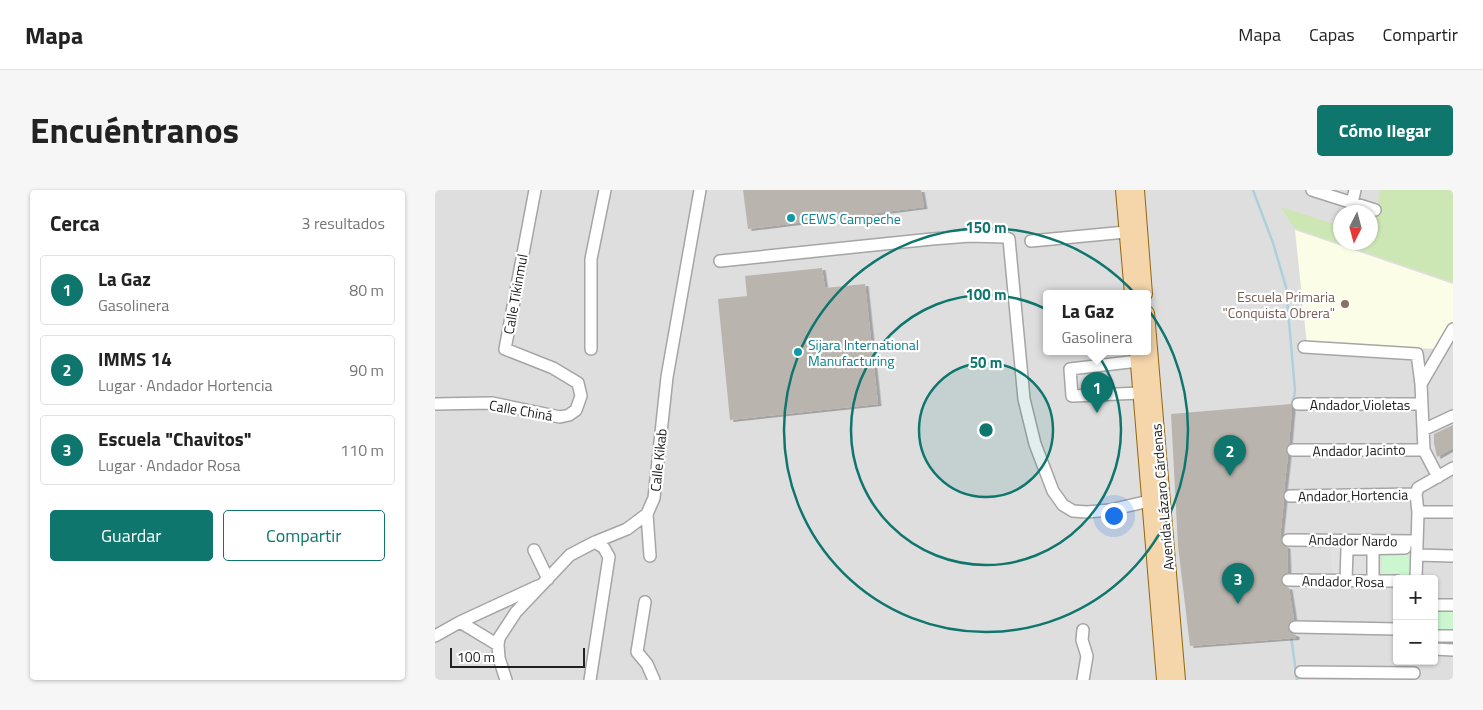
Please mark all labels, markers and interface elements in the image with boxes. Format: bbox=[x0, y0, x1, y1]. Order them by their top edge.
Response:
text: Mapa bbox=[25, 17, 83, 53]
text: Mapa bbox=[1238, 21, 1281, 48]
text: Capas bbox=[1309, 21, 1355, 48]
text: Compartir bbox=[1383, 21, 1458, 48]
text: Encuéntranos bbox=[30, 103, 239, 157]
button: Cómo llegar bbox=[1317, 105, 1453, 156]
north arrow bbox=[1333, 205, 1378, 250]
text: Cerca bbox=[50, 207, 100, 239]
place label: CEWS Campeche bbox=[801, 208, 901, 229]
text: 3 resultados bbox=[301, 211, 385, 235]
marker: CEWS Campeche bbox=[785, 212, 797, 224]
text: 150 m bbox=[965, 216, 1007, 239]
street label: Calle Tikinmul bbox=[498, 252, 532, 336]
text: La Gaz bbox=[98, 264, 151, 293]
text: 1 bbox=[63, 278, 71, 302]
text: 80 m bbox=[349, 278, 384, 302]
text: 100 m bbox=[965, 283, 1007, 306]
place label: Escuela Primaria "Conquista Obrera" bbox=[1223, 286, 1335, 323]
popup bbox=[1043, 290, 1151, 355]
text: Gasolinera bbox=[98, 293, 169, 317]
text: La Gaz bbox=[1061, 296, 1114, 325]
marker: Escuela Primaria "Conquista Obrera" bbox=[1339, 298, 1351, 310]
text: Gasolinera bbox=[1061, 325, 1133, 349]
place label: Sijara International Manufacturing bbox=[808, 334, 919, 371]
text: IMMS 14 bbox=[98, 344, 172, 373]
marker: Sijara International Manufacturing bbox=[792, 346, 804, 358]
text: 50 m bbox=[970, 351, 1002, 374]
text: 2 bbox=[63, 358, 71, 382]
text: 90 m bbox=[349, 358, 384, 382]
pin: 1 bbox=[1081, 372, 1113, 413]
text: Lugar · Andador Hortencia bbox=[98, 373, 272, 397]
street label: Calle Chiná bbox=[488, 394, 554, 426]
street label: Andador Violetas bbox=[1310, 394, 1410, 415]
centre of rings bbox=[977, 421, 995, 439]
street label: Avenida Lázaro Cárdenas bbox=[1145, 423, 1179, 571]
text: Escuela "Chavitos" bbox=[98, 424, 252, 453]
street label: Calle Kikab bbox=[644, 427, 672, 493]
pin: 2 bbox=[1214, 435, 1246, 476]
text: 3 bbox=[63, 438, 71, 462]
text: 110 m bbox=[340, 438, 384, 462]
street label: Andador Jacinto bbox=[1312, 439, 1406, 461]
text: Lugar · Andador Rosa bbox=[98, 453, 241, 477]
street label: Andador Hortencia bbox=[1298, 484, 1408, 506]
your location bbox=[1101, 503, 1127, 529]
button: Guardar bbox=[50, 510, 213, 561]
button: Compartir bbox=[223, 510, 385, 561]
street label: Andador Nardo bbox=[1308, 529, 1398, 551]
pin: 3 bbox=[1222, 563, 1254, 604]
street label: Andador Rosa bbox=[1302, 570, 1384, 592]
map controls bbox=[1393, 575, 1438, 665]
button: + bbox=[1393, 575, 1438, 620]
button: − bbox=[1393, 620, 1438, 665]
scale bar bbox=[450, 645, 585, 668]
text: 100 m bbox=[457, 646, 495, 667]

